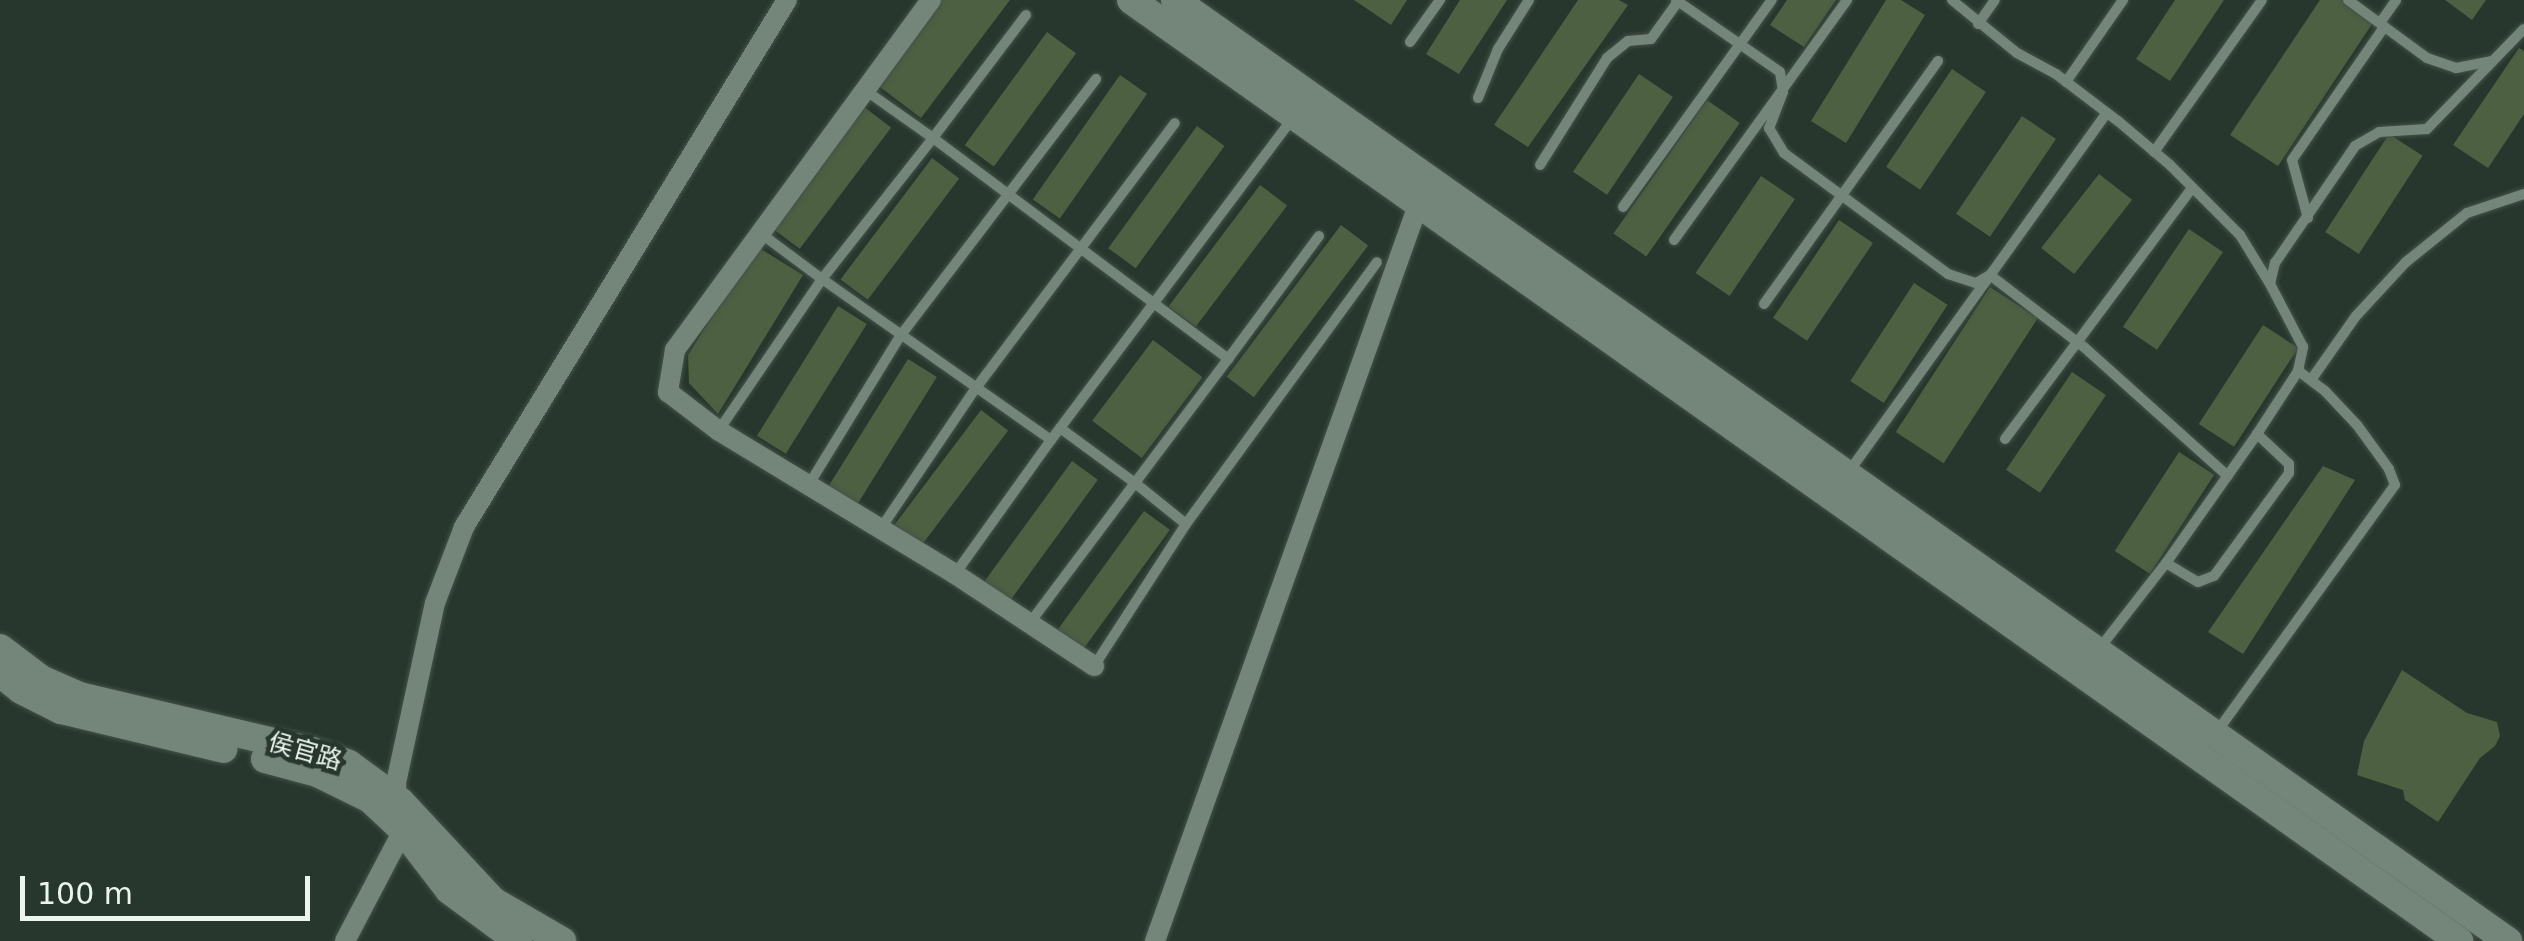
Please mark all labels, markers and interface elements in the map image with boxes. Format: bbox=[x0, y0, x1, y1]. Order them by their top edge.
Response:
street label: 侯官路 bbox=[265, 727, 345, 777]
scale bar bbox=[25, 856, 315, 918]
text: 100 m bbox=[37, 876, 133, 911]

